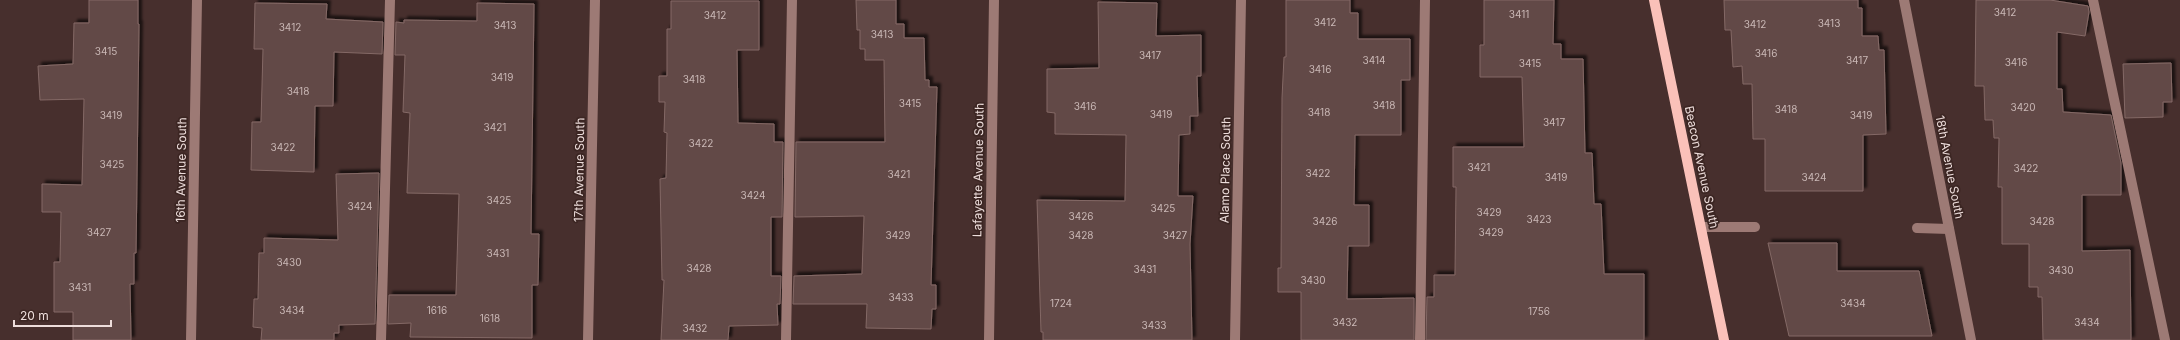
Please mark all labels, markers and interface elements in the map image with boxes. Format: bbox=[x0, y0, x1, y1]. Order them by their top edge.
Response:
house number: 3412 bbox=[1994, 6, 2016, 18]
house number: 3411 bbox=[1509, 8, 1529, 20]
house number: 3412 bbox=[704, 9, 726, 21]
house number: 3412 bbox=[1314, 16, 1336, 28]
house number: 3413 bbox=[1818, 17, 1840, 29]
house number: 3412 bbox=[1744, 18, 1766, 30]
house number: 3413 bbox=[494, 19, 516, 31]
house number: 3412 bbox=[279, 21, 301, 33]
house number: 3413 bbox=[871, 28, 893, 40]
house number: 3415 bbox=[95, 45, 117, 57]
house number: 3416 bbox=[1755, 47, 1777, 59]
house number: 3417 bbox=[1139, 49, 1161, 61]
house number: 3414 bbox=[1363, 54, 1385, 66]
house number: 3417 bbox=[1846, 54, 1868, 66]
house number: 3416 bbox=[2005, 56, 2027, 68]
house number: 3415 bbox=[1519, 57, 1541, 69]
house number: 3416 bbox=[1309, 63, 1331, 75]
house number: 3419 bbox=[491, 71, 513, 83]
house number: 3418 bbox=[683, 73, 705, 85]
house number: 3418 bbox=[287, 85, 309, 97]
house number: 3415 bbox=[899, 97, 921, 109]
house number: 3418 bbox=[1373, 99, 1395, 111]
house number: 3416 bbox=[1074, 100, 1096, 112]
house number: 3420 bbox=[2010, 101, 2036, 113]
street label: Lafayette Avenue South bbox=[969, 103, 987, 237]
house number: 3418 bbox=[1775, 103, 1797, 115]
street label: Beacon Avenue South bbox=[1682, 104, 1722, 230]
house number: 3418 bbox=[1308, 106, 1330, 118]
house number: 3419 bbox=[1150, 108, 1172, 120]
house number: 3419 bbox=[100, 109, 122, 121]
house number: 3419 bbox=[1850, 109, 1872, 121]
street label: 18th Avenue South bbox=[1933, 114, 1967, 220]
house number: 3417 bbox=[1543, 116, 1565, 128]
street label: 16th Avenue South bbox=[173, 117, 189, 223]
street label: Alamo Place South bbox=[1217, 117, 1233, 223]
street label: 17th Avenue South bbox=[571, 118, 587, 222]
house number: 3421 bbox=[484, 121, 506, 133]
house number: 3422 bbox=[689, 137, 713, 149]
house number: 3422 bbox=[271, 141, 295, 153]
house number: 3425 bbox=[100, 158, 124, 170]
house number: 3421 bbox=[1468, 161, 1490, 173]
house number: 3422 bbox=[2014, 162, 2038, 174]
house number: 3422 bbox=[1306, 167, 1330, 179]
house number: 3421 bbox=[888, 168, 910, 180]
house number: 3419 bbox=[1545, 171, 1567, 183]
house number: 3424 bbox=[1801, 171, 1827, 183]
house number: 3424 bbox=[740, 189, 766, 201]
house number: 3425 bbox=[487, 194, 511, 206]
house number: 3424 bbox=[347, 200, 373, 212]
house number: 3425 bbox=[1151, 202, 1175, 214]
house number: 3429 bbox=[1477, 206, 1501, 218]
house number: 3426 bbox=[1069, 210, 1093, 222]
house number: 3423 bbox=[1527, 213, 1551, 225]
house number: 3426 bbox=[1313, 215, 1337, 227]
house number: 3428 bbox=[2030, 215, 2054, 227]
house number: 3427 bbox=[87, 226, 112, 238]
house number: 3429 bbox=[1479, 226, 1503, 238]
house number: 3429 bbox=[886, 229, 910, 241]
house number: 3428 bbox=[1069, 229, 1093, 241]
house number: 3427 bbox=[1163, 229, 1188, 241]
house number: 3431 bbox=[487, 247, 509, 259]
house number: 3430 bbox=[276, 256, 302, 268]
house number: 3428 bbox=[687, 262, 711, 274]
house number: 3431 bbox=[1134, 263, 1156, 275]
house number: 3430 bbox=[2048, 264, 2074, 276]
house number: 3430 bbox=[1300, 274, 1326, 286]
house number: 3431 bbox=[69, 281, 91, 293]
house number: 3433 bbox=[889, 291, 914, 303]
house number: 1724 bbox=[1050, 297, 1072, 309]
house number: 3434 bbox=[1840, 297, 1866, 309]
scale bar bbox=[14, 302, 111, 328]
house number: 3434 bbox=[279, 304, 305, 316]
house number: 1616 bbox=[427, 304, 447, 316]
house number: 1756 bbox=[1528, 305, 1550, 317]
text: 20 m bbox=[20, 308, 49, 323]
house number: 1618 bbox=[480, 312, 500, 324]
house number: 3432 bbox=[1333, 316, 1357, 328]
house number: 3434 bbox=[2074, 316, 2100, 328]
house number: 3433 bbox=[1142, 319, 1167, 331]
house number: 3432 bbox=[683, 322, 707, 334]

